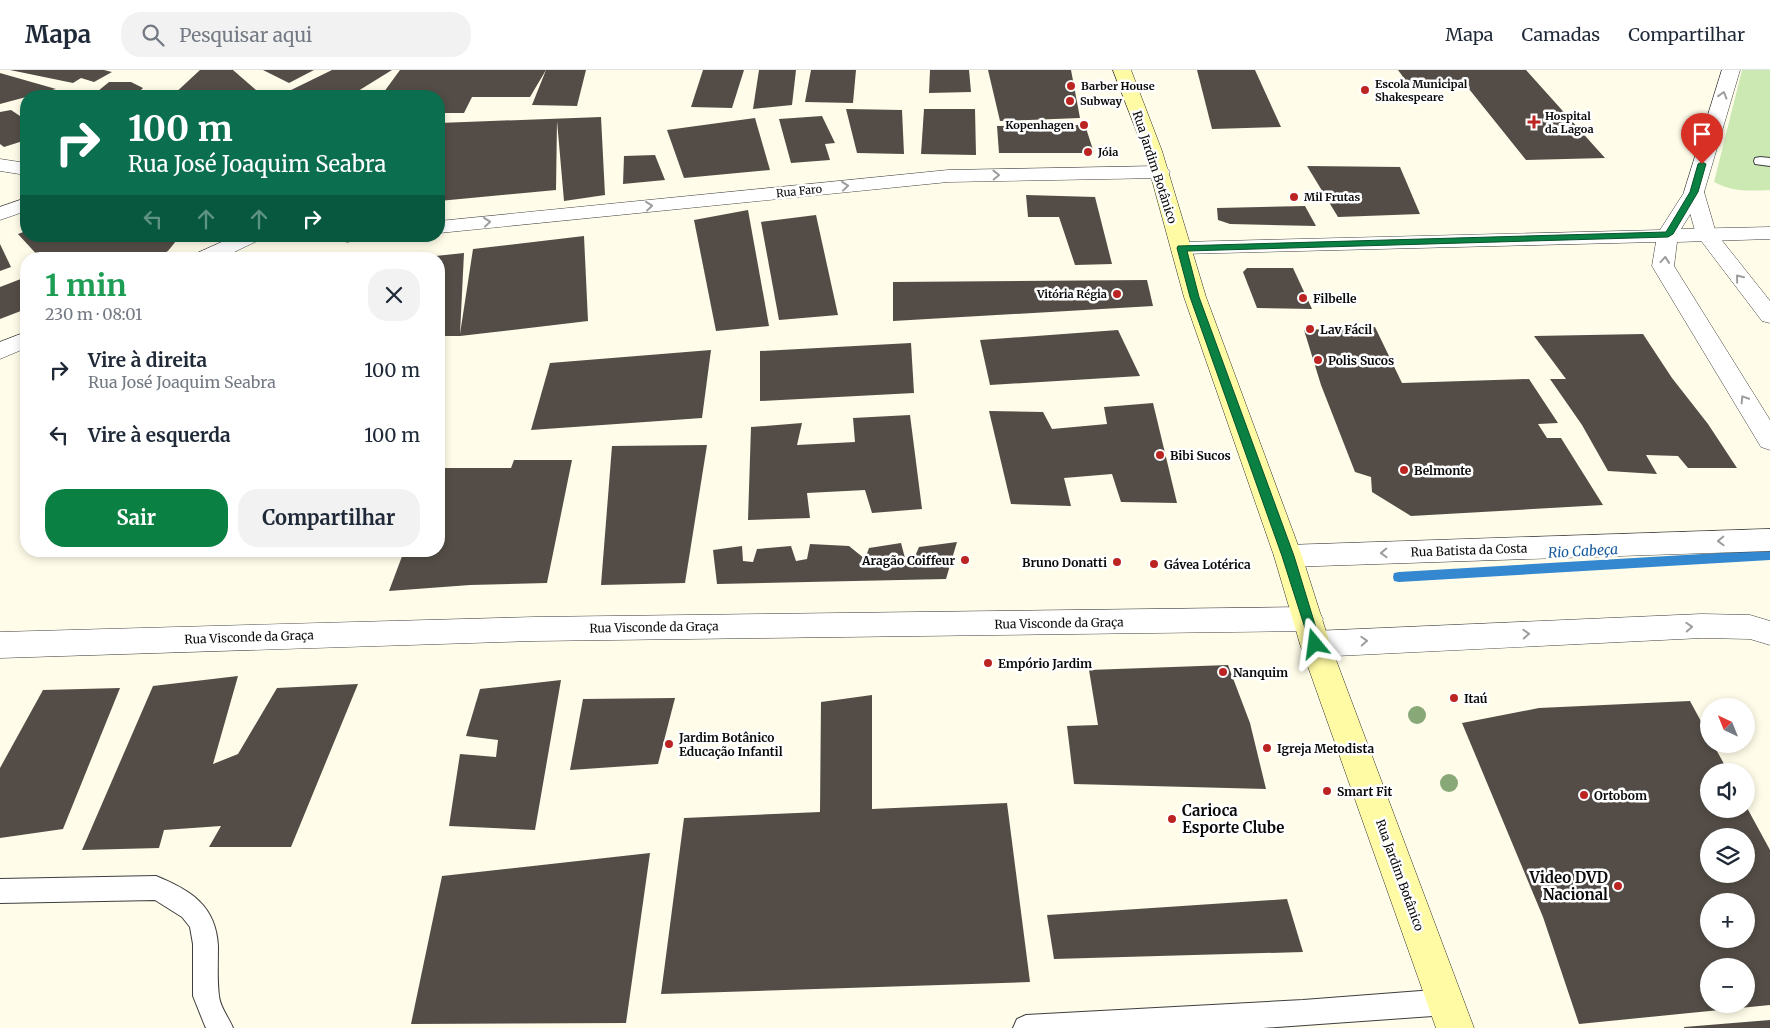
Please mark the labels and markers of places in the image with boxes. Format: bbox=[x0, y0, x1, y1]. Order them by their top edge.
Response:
place label: Escola Municipal Shakespeare bbox=[1375, 77, 1468, 104]
place label: Barber House bbox=[1081, 79, 1155, 93]
marker: Barber House bbox=[1065, 80, 1077, 92]
marker: Escola Municipal Shakespeare bbox=[1359, 84, 1371, 96]
place label: Subway bbox=[1080, 94, 1123, 108]
marker: Subway bbox=[1064, 95, 1076, 107]
place label: Hospital da Lagoa bbox=[1545, 109, 1594, 136]
pin bbox=[1681, 113, 1723, 164]
marker: Hospital da Lagoa bbox=[1527, 115, 1541, 129]
place label: Kopenhagen bbox=[1005, 118, 1075, 132]
marker: Kopenhagen bbox=[1078, 119, 1090, 131]
place label: Jóia bbox=[1097, 145, 1118, 159]
marker: Jóia bbox=[1082, 146, 1094, 158]
place label: Mil Frutas bbox=[1304, 190, 1360, 204]
marker: Mil Frutas bbox=[1288, 191, 1300, 203]
place label: Vitória Régia bbox=[1036, 287, 1107, 301]
marker: Vitória Régia bbox=[1111, 288, 1123, 300]
place label: Filbelle bbox=[1313, 291, 1357, 306]
marker: Filbelle bbox=[1297, 292, 1309, 304]
place label: Lav Fácil bbox=[1320, 322, 1372, 337]
marker: Lav Fácil bbox=[1304, 323, 1316, 335]
place label: Polis Sucos bbox=[1328, 353, 1394, 368]
marker: Polis Sucos bbox=[1312, 354, 1324, 366]
place label: Bibi Sucos bbox=[1170, 448, 1231, 463]
marker: Bibi Sucos bbox=[1154, 449, 1166, 461]
place label: Belmonte bbox=[1414, 463, 1472, 478]
marker: Belmonte bbox=[1398, 464, 1410, 476]
place label: Aragão Coiffeur bbox=[861, 553, 955, 568]
marker: Aragão Coiffeur bbox=[959, 554, 971, 566]
place label: Bruno Donatti bbox=[1022, 555, 1107, 570]
marker: Bruno Donatti bbox=[1111, 556, 1123, 568]
place label: Gávea Lotérica bbox=[1164, 557, 1251, 572]
marker: Gávea Lotérica bbox=[1148, 558, 1160, 570]
place label: Empório Jardim bbox=[998, 656, 1092, 671]
marker: Empório Jardim bbox=[982, 657, 994, 669]
place label: Nanquim bbox=[1233, 665, 1288, 680]
marker: Nanquim bbox=[1217, 666, 1229, 678]
place label: Itaú bbox=[1464, 691, 1488, 706]
marker: Itaú bbox=[1448, 692, 1460, 704]
place label: Jardim Botânico Educação Infantil bbox=[678, 730, 783, 759]
marker: Jardim Botânico Educação Infantil bbox=[663, 738, 675, 750]
place label: Igreja Metodista bbox=[1277, 741, 1374, 756]
marker: Igreja Metodista bbox=[1261, 742, 1273, 754]
place label: Smart Fit bbox=[1337, 784, 1392, 799]
marker: Smart Fit bbox=[1321, 785, 1333, 797]
place label: Ortobom bbox=[1594, 788, 1647, 803]
marker: Ortobom bbox=[1578, 789, 1590, 801]
place label: Carioca Esporte Clube bbox=[1182, 801, 1284, 837]
marker: Carioca Esporte Clube bbox=[1166, 813, 1178, 825]
place label: Video DVD Nacional bbox=[1528, 868, 1608, 904]
marker: Video DVD Nacional bbox=[1612, 880, 1624, 892]

